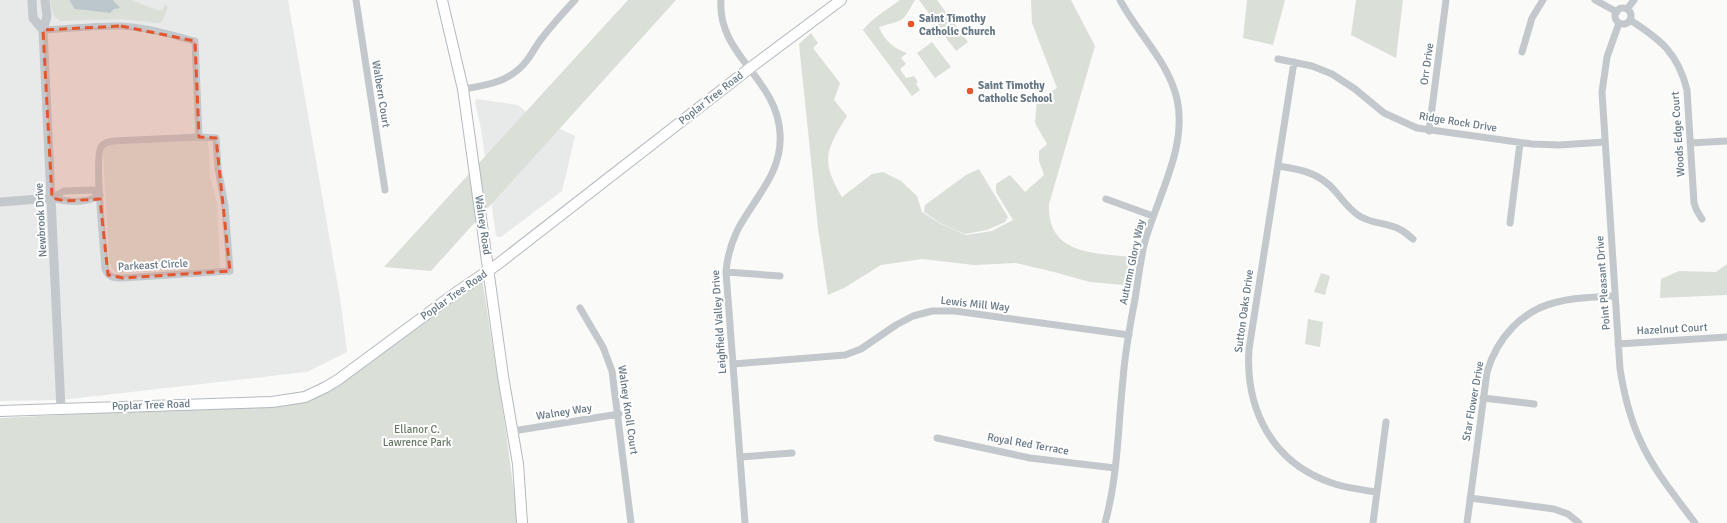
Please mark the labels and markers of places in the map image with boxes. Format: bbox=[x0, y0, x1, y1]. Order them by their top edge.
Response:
place label: Saint Timothy Catholic Church bbox=[919, 12, 995, 38]
marker: Saint Timothy Catholic Church bbox=[906, 19, 916, 29]
place label: Saint Timothy Catholic School bbox=[978, 79, 1053, 105]
marker: Saint Timothy Catholic School bbox=[965, 86, 975, 96]

